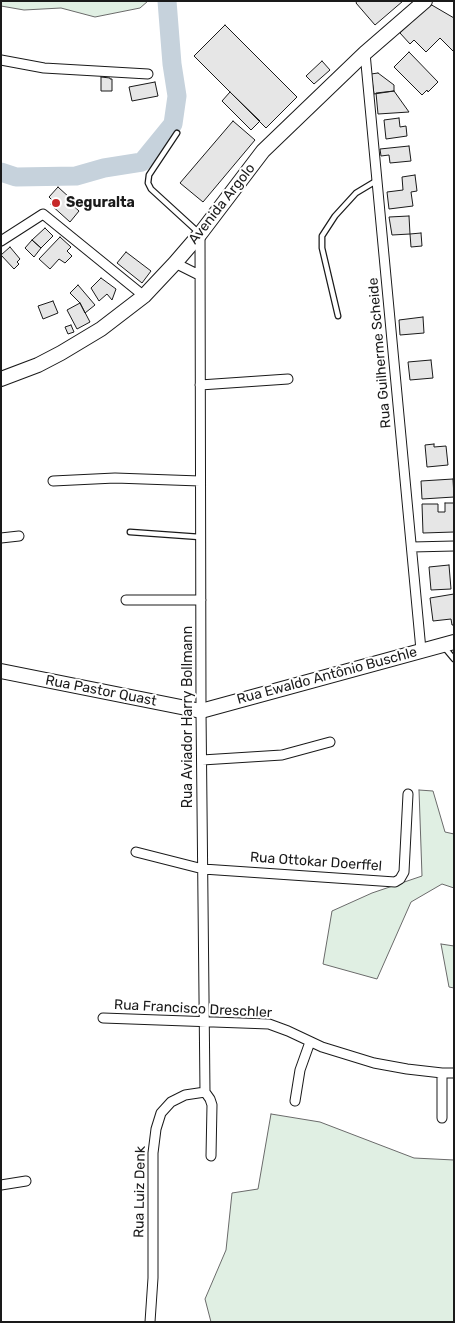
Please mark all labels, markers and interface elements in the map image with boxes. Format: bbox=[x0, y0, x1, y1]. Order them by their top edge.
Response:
street label: Avenida Argolo bbox=[185, 160, 259, 248]
place label: Seguralta bbox=[66, 195, 135, 211]
marker: Seguralta bbox=[50, 197, 62, 209]
street label: Rua Guilherme Scheide bbox=[365, 277, 395, 429]
street label: Rua Aviador Harry Bollmann bbox=[180, 626, 196, 808]
street label: Rua Ewaldo Antônio Buschle bbox=[235, 644, 419, 708]
street label: Rua Pastor Quast bbox=[44, 672, 158, 710]
street label: Rua Ottokar Doerffel bbox=[249, 849, 383, 875]
street label: Rua Francisco Dreschler bbox=[114, 996, 272, 1022]
street label: Rua Luiz Denk bbox=[131, 1146, 149, 1238]

